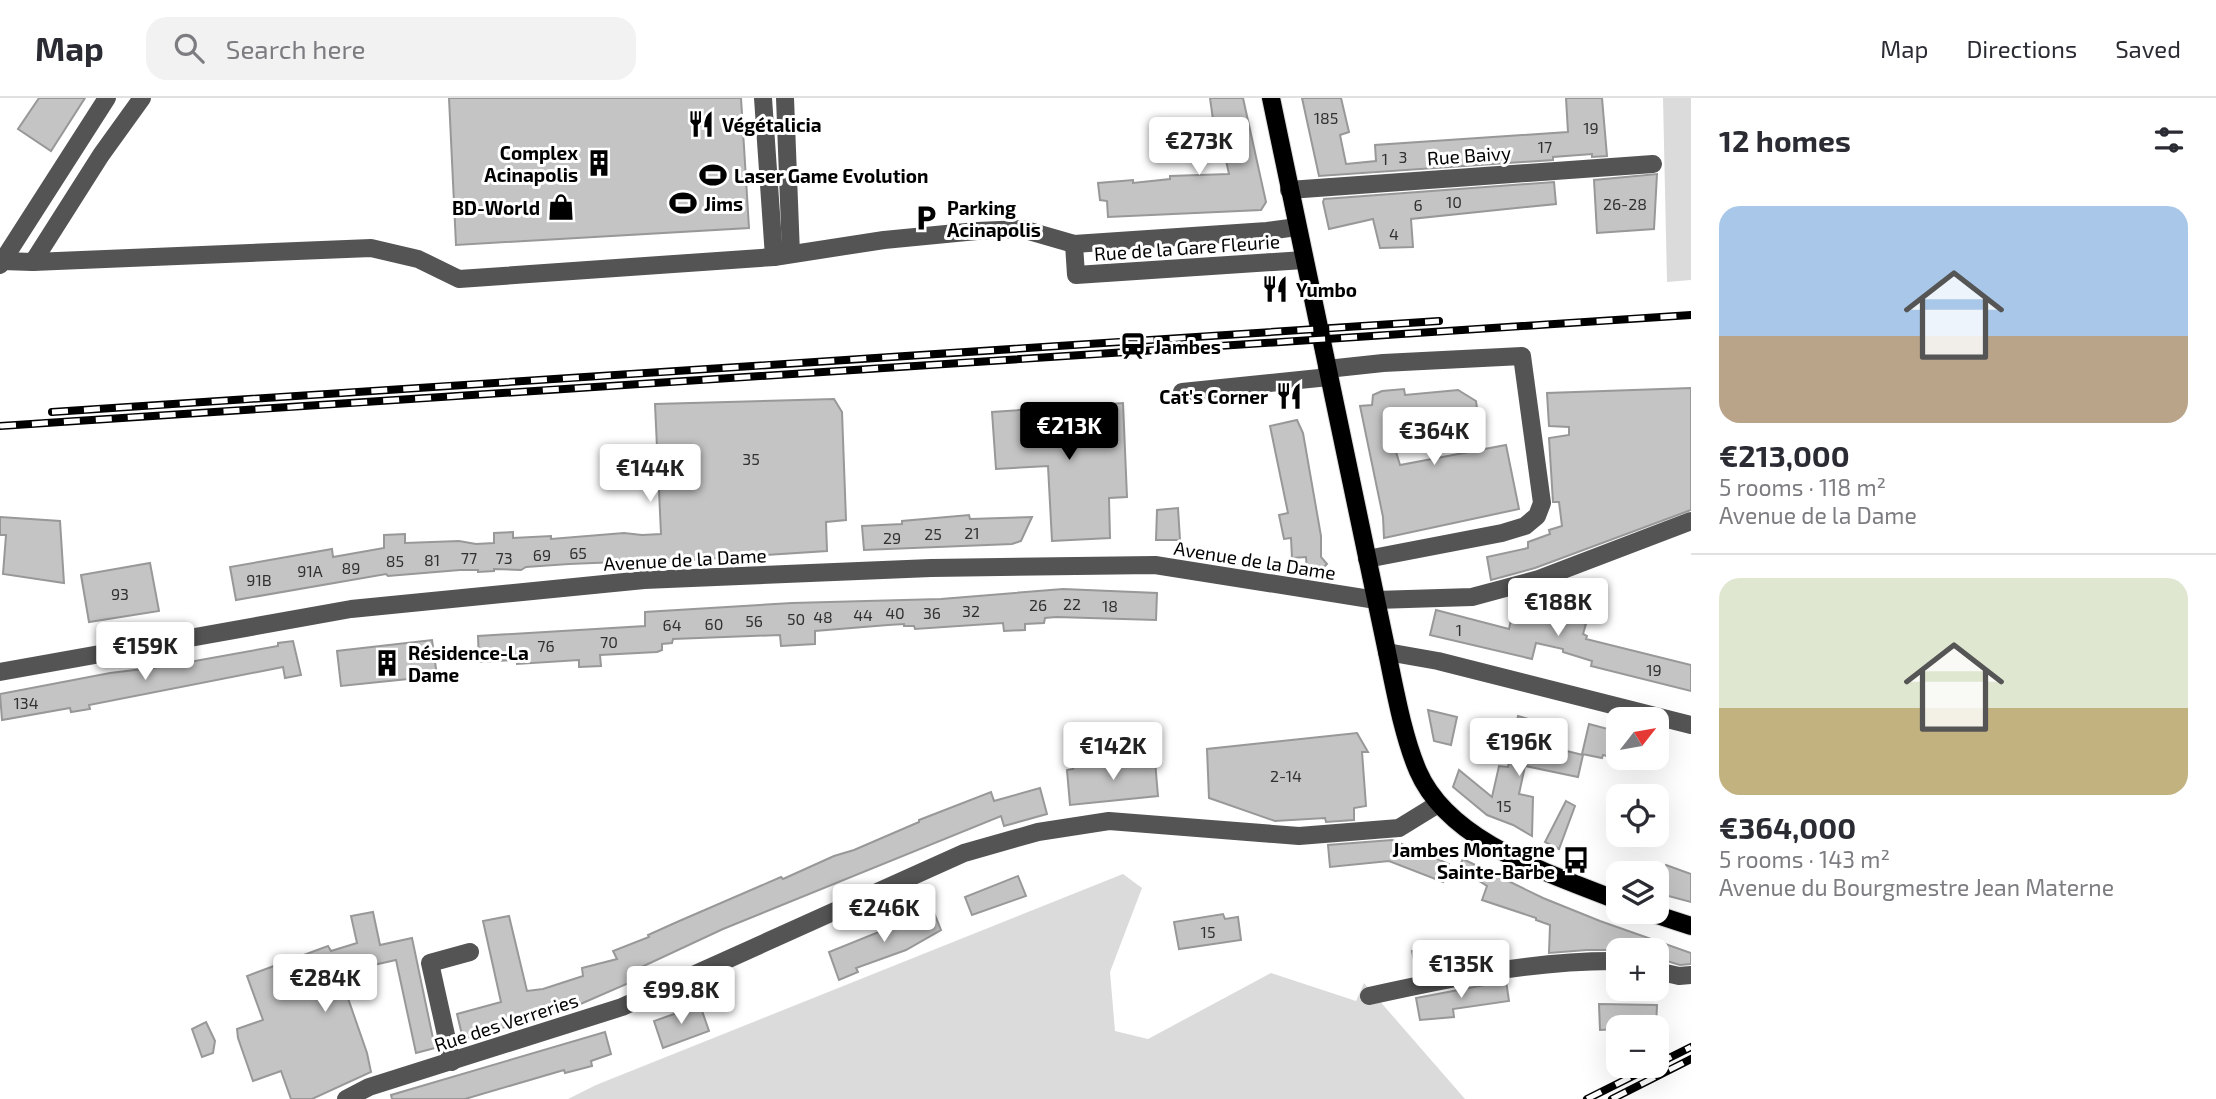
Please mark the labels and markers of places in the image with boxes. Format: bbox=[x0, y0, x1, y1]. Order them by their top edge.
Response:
restaurant icon: Végétalicia bbox=[686, 109, 716, 139]
place label: Végétalicia bbox=[722, 113, 822, 136]
pin: €273K bbox=[1150, 118, 1248, 177]
place label: Complex Acinapolis bbox=[484, 141, 578, 186]
building icon: Complex Acinapolis bbox=[584, 148, 614, 178]
sports icon: Laser Game Evolution bbox=[698, 160, 728, 190]
place label: Laser Game Evolution bbox=[734, 164, 928, 187]
sports icon: Jims bbox=[668, 188, 698, 218]
shop icon: BD-World bbox=[546, 192, 576, 222]
place label: Jims bbox=[704, 192, 743, 215]
place label: BD-World bbox=[452, 196, 540, 219]
place label: Parking Acinapolis bbox=[947, 196, 1041, 241]
parking icon: Parking Acinapolis bbox=[911, 203, 941, 233]
restaurant icon: Yumbo bbox=[1260, 274, 1290, 304]
place label: Yumbo bbox=[1296, 278, 1357, 301]
station icon: Jambes bbox=[1118, 331, 1148, 361]
place label: Jambes bbox=[1154, 335, 1221, 358]
restaurant icon: Cat's Corner bbox=[1274, 381, 1304, 411]
place label: Cat's Corner bbox=[1159, 385, 1268, 408]
pin: €213K bbox=[1020, 402, 1118, 462]
pin: €364K bbox=[1385, 408, 1483, 467]
pin: €144K bbox=[601, 444, 699, 504]
pin: €188K bbox=[1509, 578, 1607, 638]
pin: €159K bbox=[96, 622, 194, 682]
place label: Résidence-La Dame bbox=[408, 641, 529, 686]
building icon: Résidence-La Dame bbox=[372, 648, 402, 678]
pin: €196K bbox=[1470, 718, 1568, 778]
pin: €142K bbox=[1064, 722, 1162, 782]
place label: Jambes Montagne Sainte-Barbe bbox=[1392, 838, 1555, 883]
bus stop icon: Jambes Montagne Sainte-Barbe bbox=[1561, 845, 1591, 875]
pin: €246K bbox=[835, 884, 933, 944]
pin: €135K bbox=[1412, 940, 1510, 1000]
pin: €284K bbox=[276, 954, 374, 1014]
pin: €99.8K bbox=[624, 967, 738, 1026]

